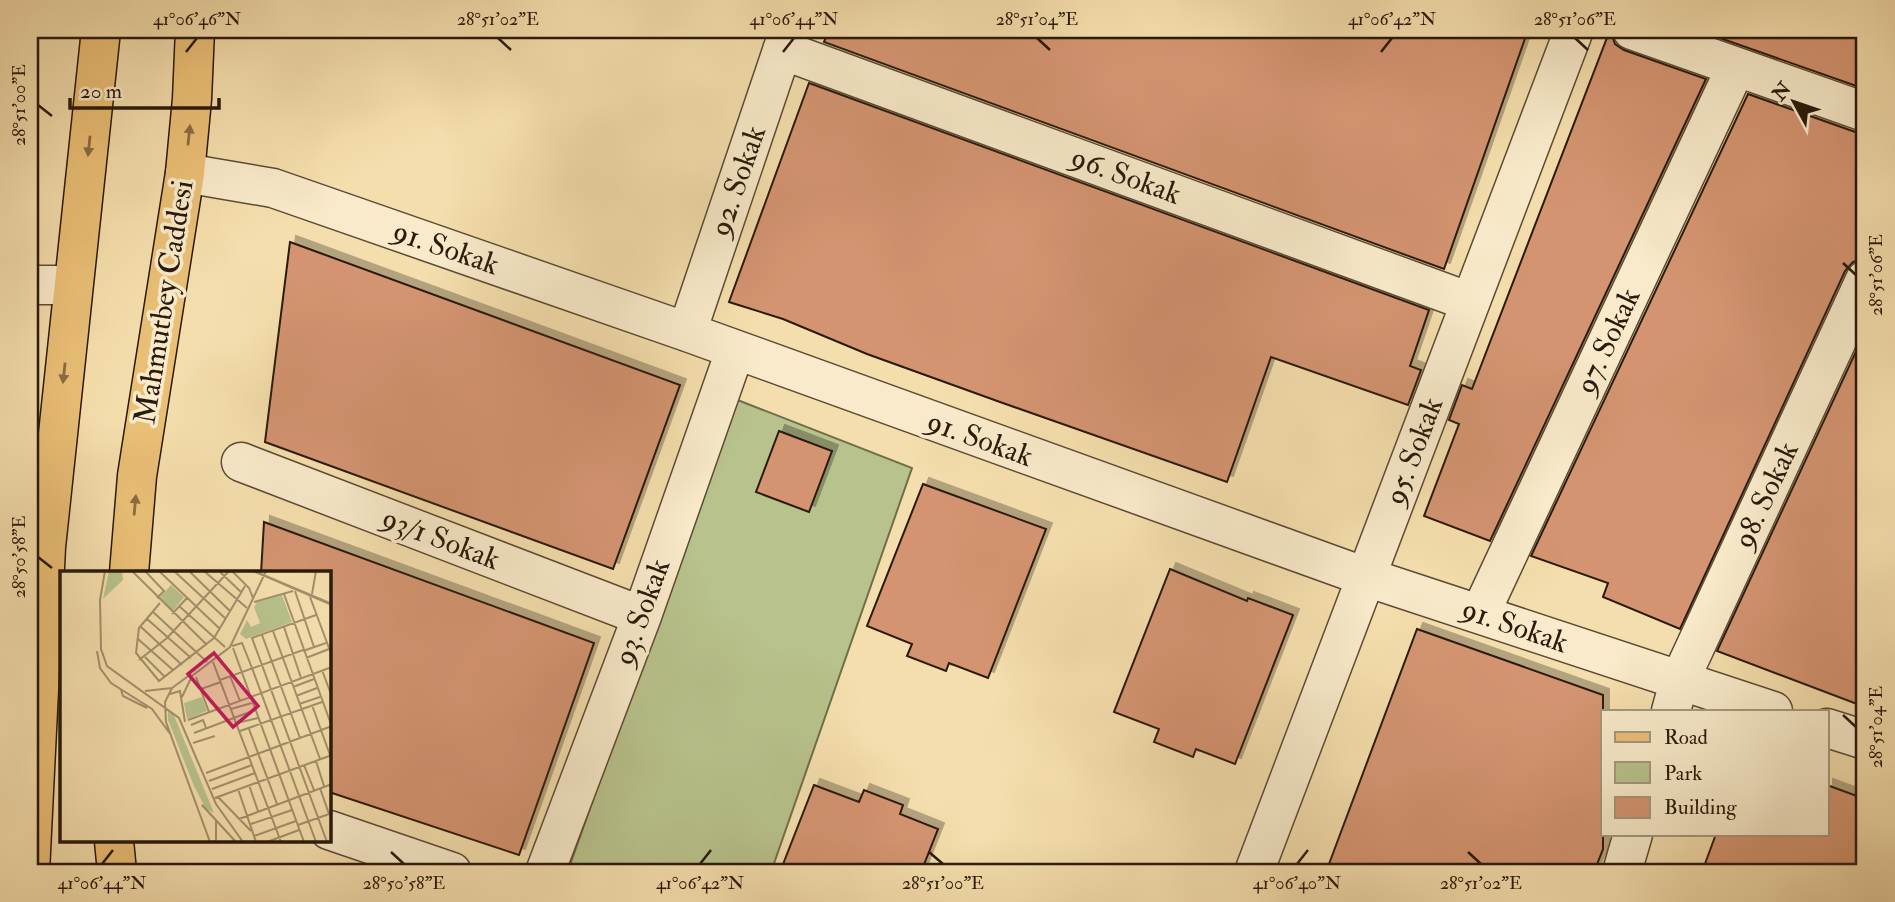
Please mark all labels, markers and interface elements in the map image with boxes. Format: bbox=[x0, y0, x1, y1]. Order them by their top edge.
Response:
text: 41°06'46"N bbox=[153, 8, 241, 31]
text: 28°51'02"E bbox=[457, 8, 539, 31]
text: 41°06'44"N bbox=[750, 8, 838, 31]
text: 28°51'04"E bbox=[996, 8, 1078, 31]
text: 41°06'42"N bbox=[1348, 8, 1436, 31]
text: 28°51'06"E bbox=[1534, 8, 1616, 31]
text: 28°51'00"E bbox=[8, 64, 31, 146]
scale bar bbox=[70, 66, 219, 110]
north arrow bbox=[1758, 66, 1828, 136]
text: N bbox=[1766, 77, 1797, 107]
text: 20 m bbox=[80, 78, 122, 105]
street label: 92. Sokak bbox=[701, 121, 774, 243]
one-way arrow bbox=[183, 123, 194, 145]
one-way arrow bbox=[83, 136, 94, 158]
street label: 96. Sokak bbox=[1064, 138, 1186, 213]
street label: Mahmutbey Caddesi bbox=[126, 177, 202, 427]
street label: 91. Sokak bbox=[386, 212, 504, 283]
text: 28°51'06"E bbox=[1865, 234, 1888, 316]
street label: 97. Sokak bbox=[1567, 282, 1649, 402]
one-way arrow bbox=[58, 362, 69, 384]
street label: 95. Sokak bbox=[1376, 392, 1451, 512]
street label: 91. Sokak bbox=[920, 402, 1038, 475]
street label: 98. Sokak bbox=[1724, 436, 1807, 556]
one-way arrow bbox=[130, 494, 141, 516]
street label: 93/1 Sokak bbox=[375, 499, 505, 578]
text: 28°50'58"E bbox=[8, 516, 31, 598]
street label: 93. Sokak bbox=[605, 554, 678, 672]
inset map bbox=[60, 571, 331, 842]
street label: 91. Sokak bbox=[1455, 590, 1573, 661]
text: 28°51'04"E bbox=[1865, 686, 1888, 768]
legend bbox=[1601, 710, 1828, 836]
text: Road bbox=[1664, 724, 1709, 751]
text: Park bbox=[1664, 760, 1702, 787]
text: Building bbox=[1664, 794, 1737, 821]
text: 41°06'44"N bbox=[58, 872, 146, 895]
text: 28°50'58"E bbox=[363, 872, 445, 895]
text: 41°06'42"N bbox=[656, 872, 744, 895]
text: 28°51'00"E bbox=[902, 872, 984, 895]
text: 41°06'40"N bbox=[1253, 872, 1341, 895]
text: 28°51'02"E bbox=[1440, 872, 1522, 895]

